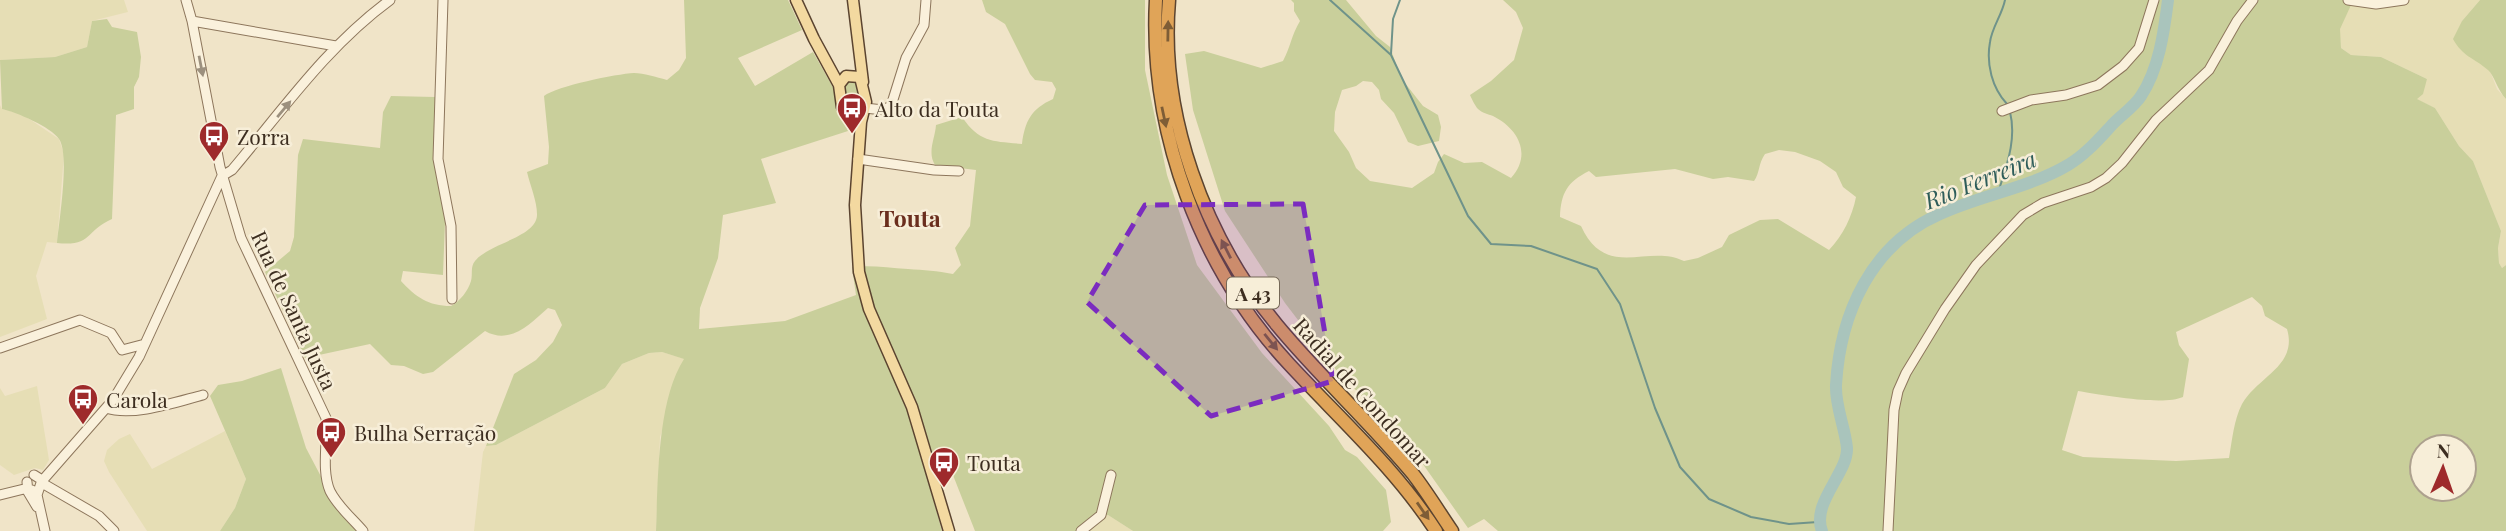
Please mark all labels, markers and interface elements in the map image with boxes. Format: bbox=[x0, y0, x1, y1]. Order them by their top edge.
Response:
one-way arrow bbox=[1162, 20, 1174, 42]
one-way arrow bbox=[195, 55, 206, 77]
bus stop icon: Alto da Touta bbox=[835, 91, 869, 135]
place label: Alto da Touta bbox=[874, 94, 1000, 122]
one-way arrow bbox=[276, 100, 291, 117]
one-way arrow bbox=[1159, 106, 1170, 128]
bus stop icon: Zorra bbox=[197, 119, 231, 163]
place label: Zorra bbox=[237, 122, 291, 150]
water label: Rio Ferreira bbox=[1918, 142, 2041, 216]
district label: Touta bbox=[879, 202, 941, 233]
street label: Rua de Santa Justa bbox=[246, 226, 344, 395]
one-way arrow bbox=[1221, 239, 1232, 259]
road number: A 43 bbox=[1227, 278, 1279, 308]
street label: Radial de Gondomar bbox=[1288, 311, 1438, 474]
one-way arrow bbox=[1263, 334, 1278, 351]
bus stop icon: Carola bbox=[66, 382, 100, 426]
place label: Carola bbox=[106, 385, 168, 413]
bus stop icon: Bulha Serração bbox=[314, 415, 348, 459]
place label: Bulha Serração bbox=[354, 418, 496, 446]
north arrow bbox=[2408, 433, 2478, 503]
text: N bbox=[2436, 437, 2451, 463]
bus stop icon: Touta bbox=[927, 445, 961, 489]
place label: Touta bbox=[967, 448, 1021, 476]
one-way arrow bbox=[1416, 502, 1430, 520]

